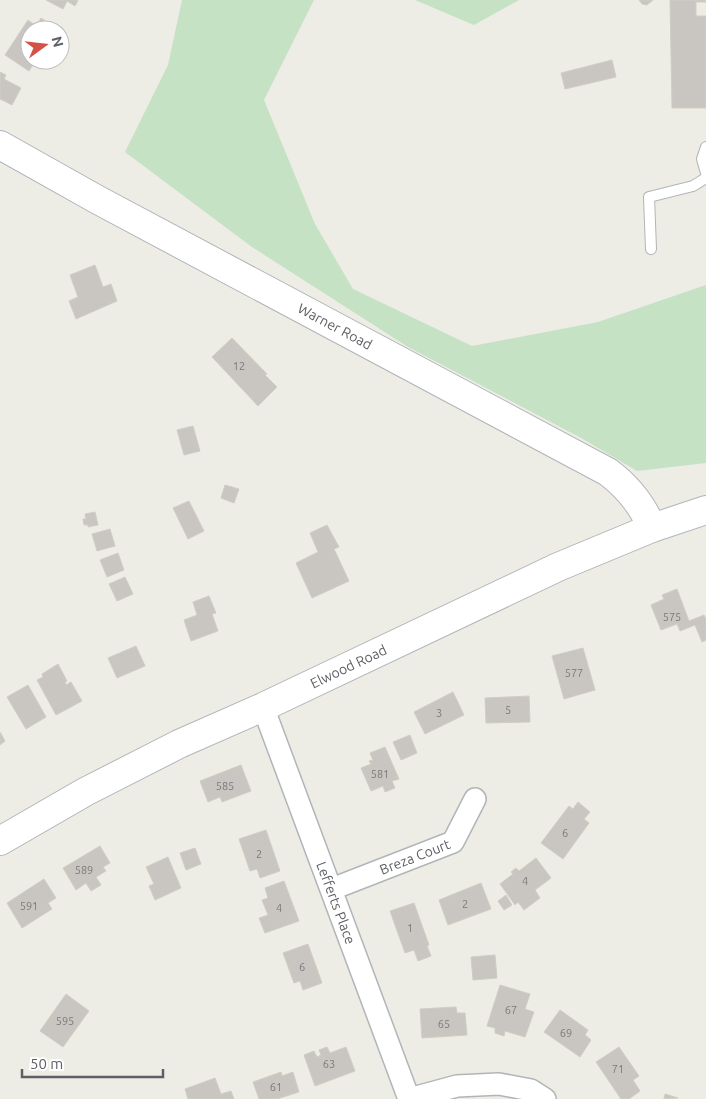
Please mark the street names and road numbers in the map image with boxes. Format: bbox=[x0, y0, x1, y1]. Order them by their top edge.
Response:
street label: Warner Road bbox=[295, 300, 375, 353]
street label: Elwood Road bbox=[308, 642, 389, 691]
street label: Breza Court bbox=[377, 836, 453, 878]
street label: Lefferts Place bbox=[313, 859, 359, 946]

